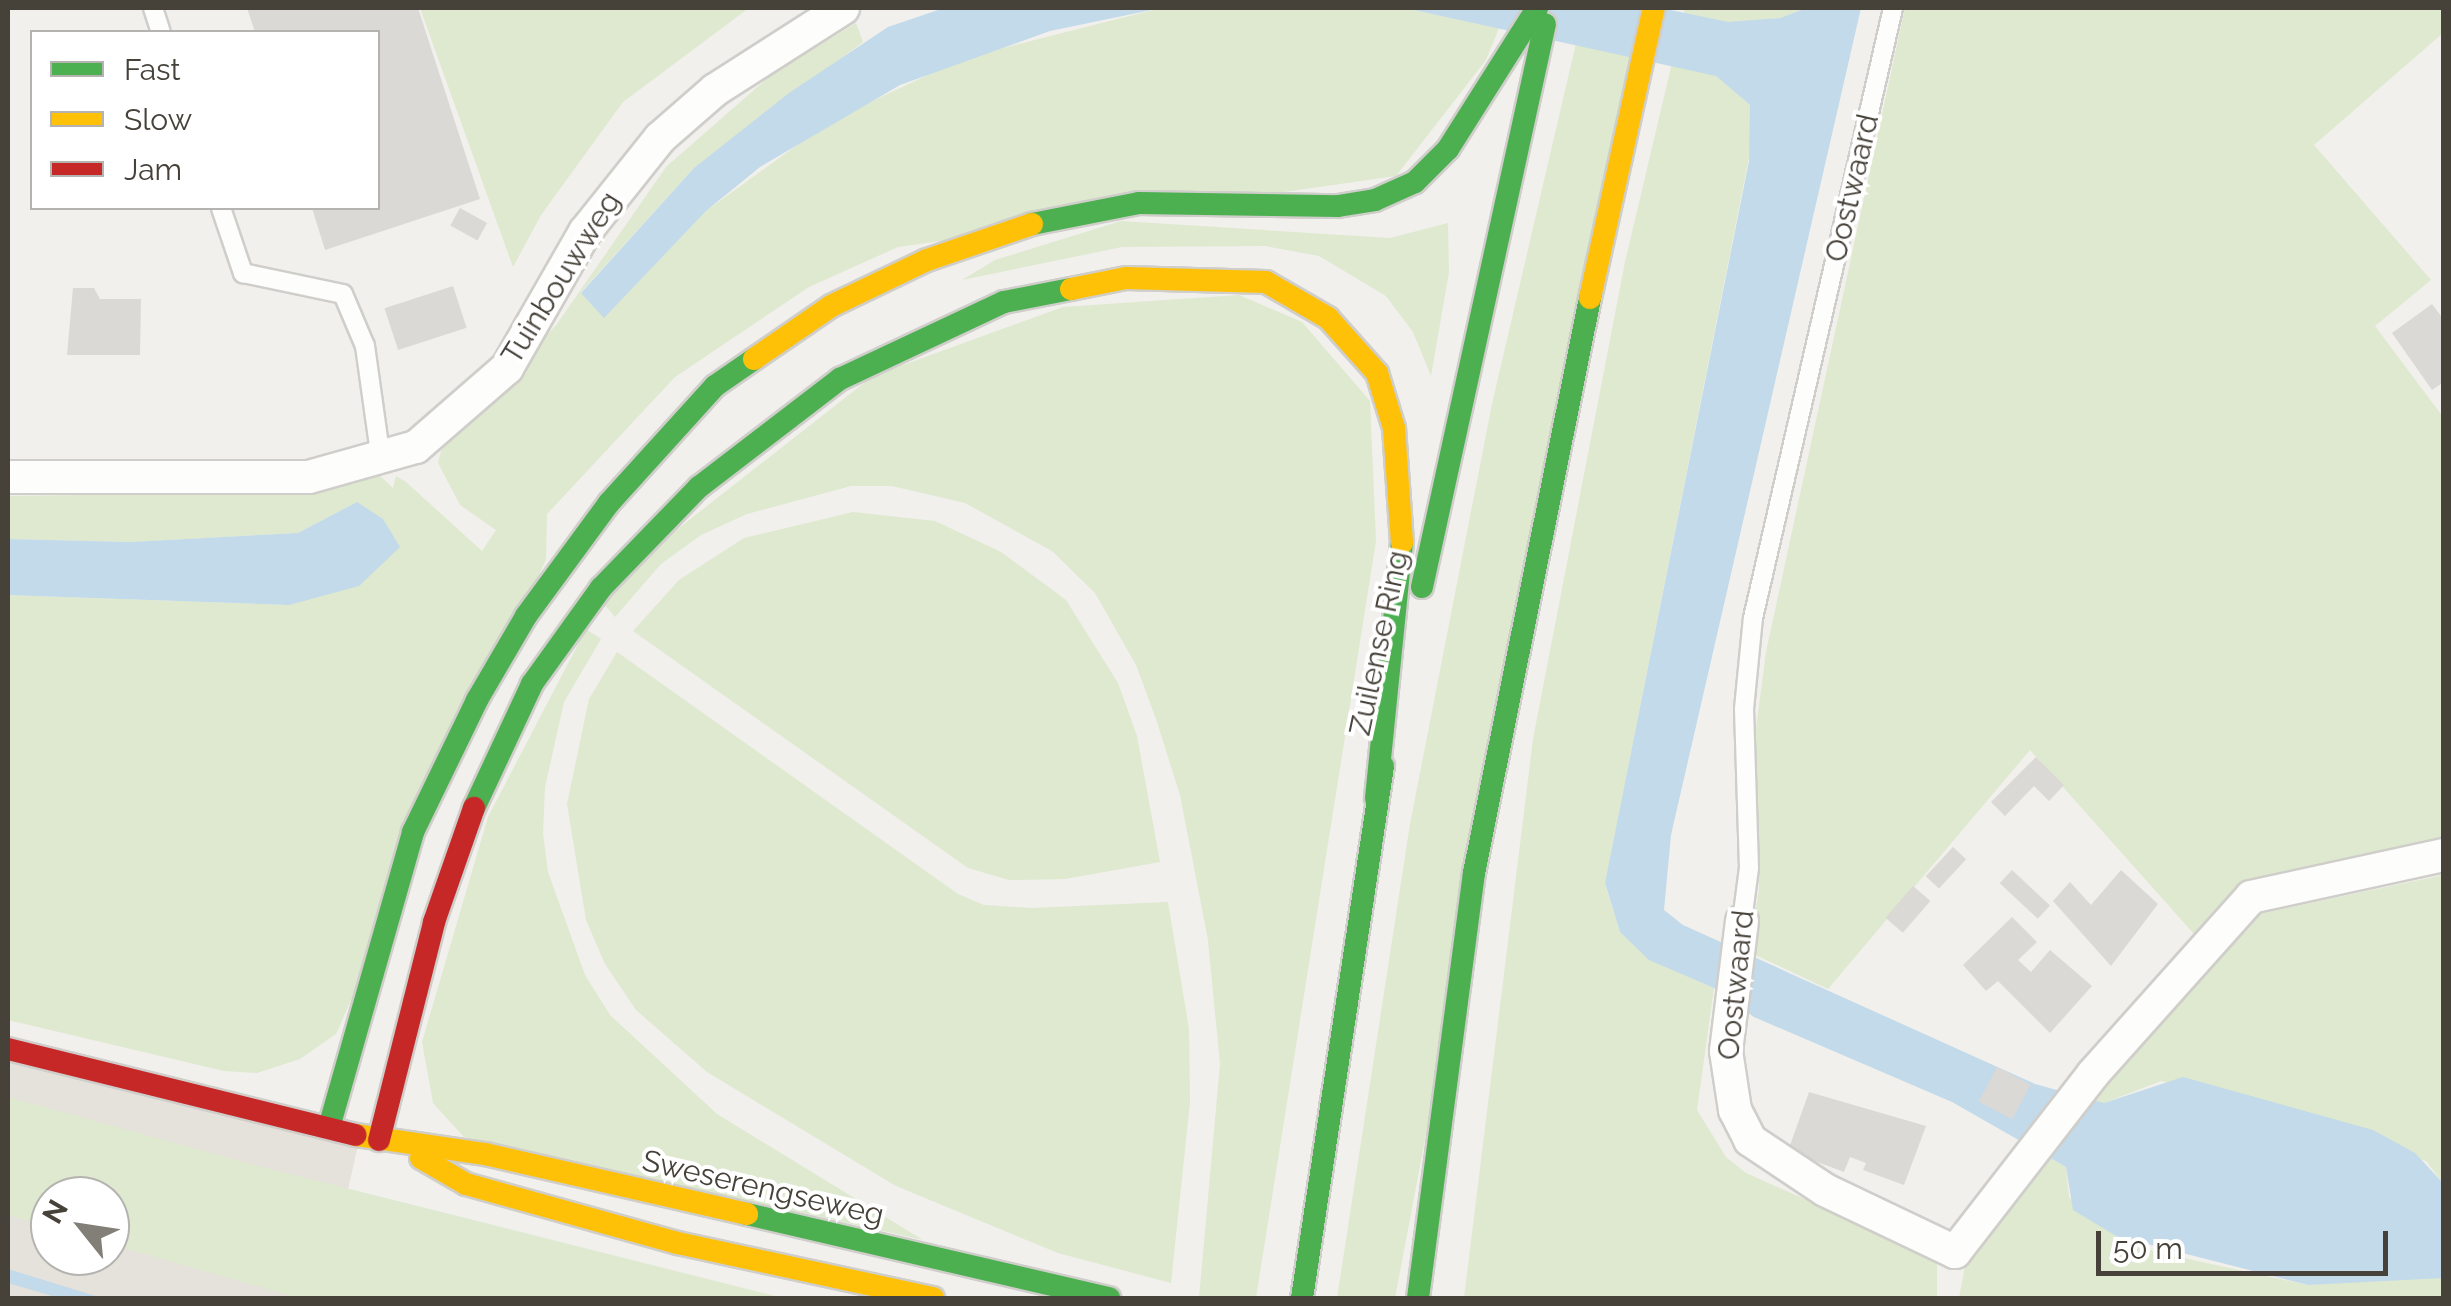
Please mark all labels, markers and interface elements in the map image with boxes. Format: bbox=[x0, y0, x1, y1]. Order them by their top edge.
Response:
legend bbox=[30, 30, 380, 210]
text: Fast bbox=[124, 52, 181, 87]
text: Slow bbox=[124, 102, 192, 137]
street label: Oostwaard bbox=[1818, 111, 1886, 265]
text: Jam bbox=[124, 152, 182, 187]
street label: Tuinbouwweg bbox=[494, 185, 628, 371]
street label: Zuilense Ring bbox=[1342, 547, 1416, 739]
street label: Oostwaard bbox=[1710, 908, 1762, 1062]
street label: Sweserengseweg bbox=[639, 1143, 887, 1233]
north arrow bbox=[30, 1176, 130, 1276]
text: N bbox=[36, 1194, 75, 1229]
scale bar bbox=[2101, 1211, 2394, 1273]
text: 50 m bbox=[2113, 1231, 2183, 1266]

